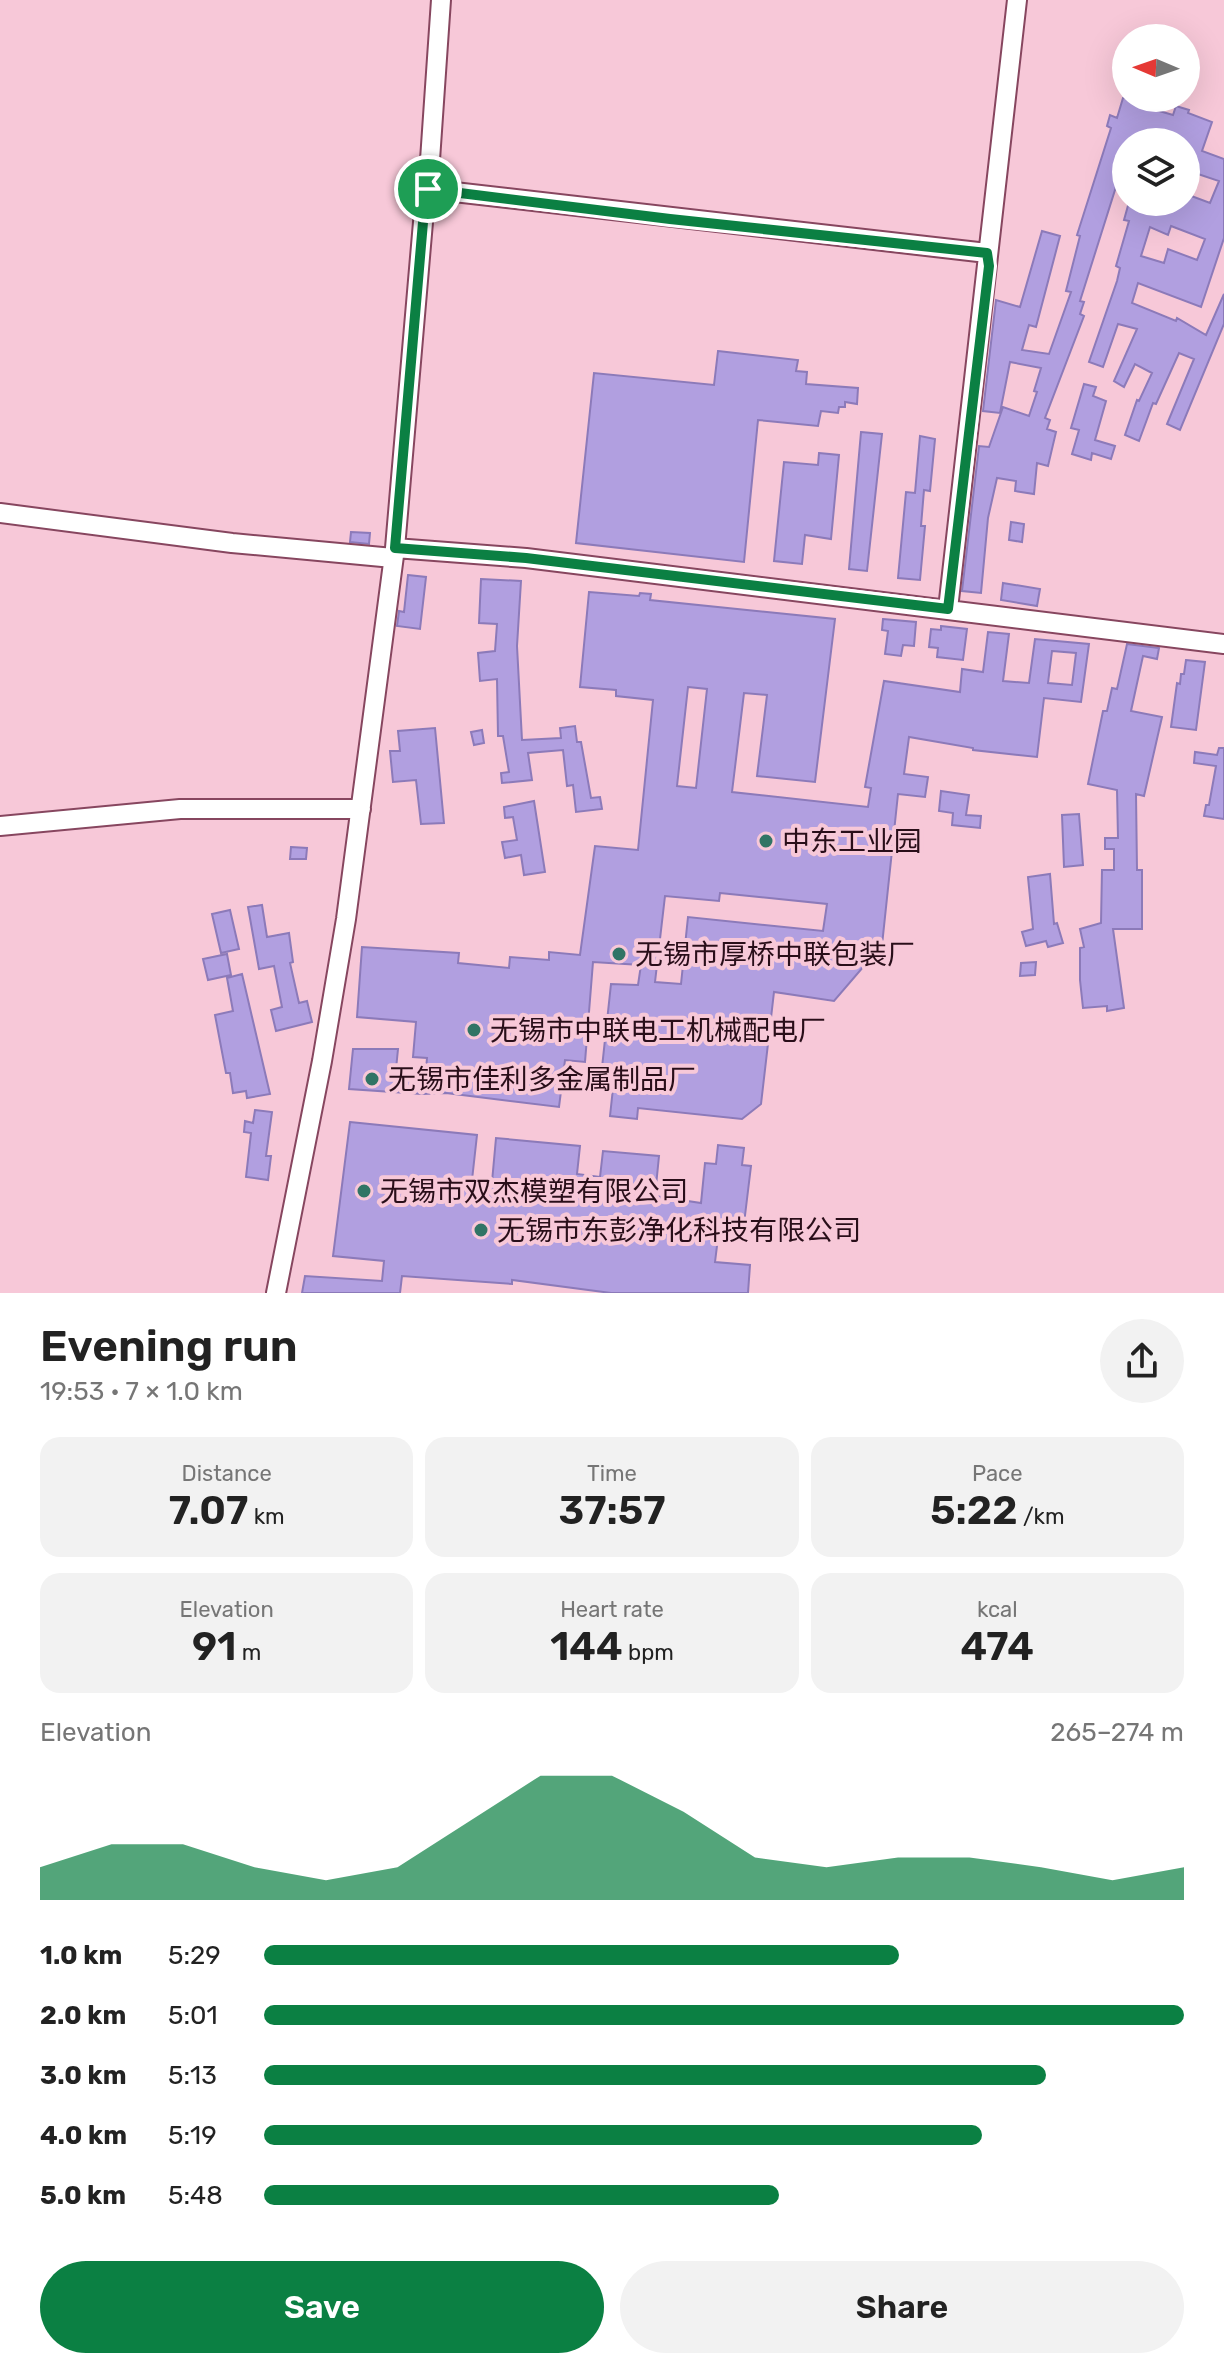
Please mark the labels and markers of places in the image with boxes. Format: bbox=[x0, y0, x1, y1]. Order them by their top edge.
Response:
pin bbox=[394, 155, 462, 223]
place label: 中东工业园 bbox=[782, 825, 922, 858]
marker: 中东工业园 bbox=[757, 832, 775, 850]
place label: 无锡市厚桥中联包装厂 bbox=[635, 938, 915, 971]
marker: 无锡市厚桥中联包装厂 bbox=[610, 945, 628, 963]
place label: 无锡市中联电工机械配电厂 bbox=[490, 1014, 826, 1047]
marker: 无锡市中联电工机械配电厂 bbox=[465, 1021, 483, 1039]
place label: 无锡市佳利多金属制品厂 bbox=[388, 1063, 696, 1096]
marker: 无锡市佳利多金属制品厂 bbox=[363, 1070, 381, 1088]
place label: 无锡市双杰模塑有限公司 bbox=[380, 1175, 688, 1208]
marker: 无锡市双杰模塑有限公司 bbox=[355, 1182, 373, 1200]
place label: 无锡市东彭净化科技有限公司 bbox=[497, 1214, 861, 1247]
marker: 无锡市东彭净化科技有限公司 bbox=[472, 1221, 490, 1239]

